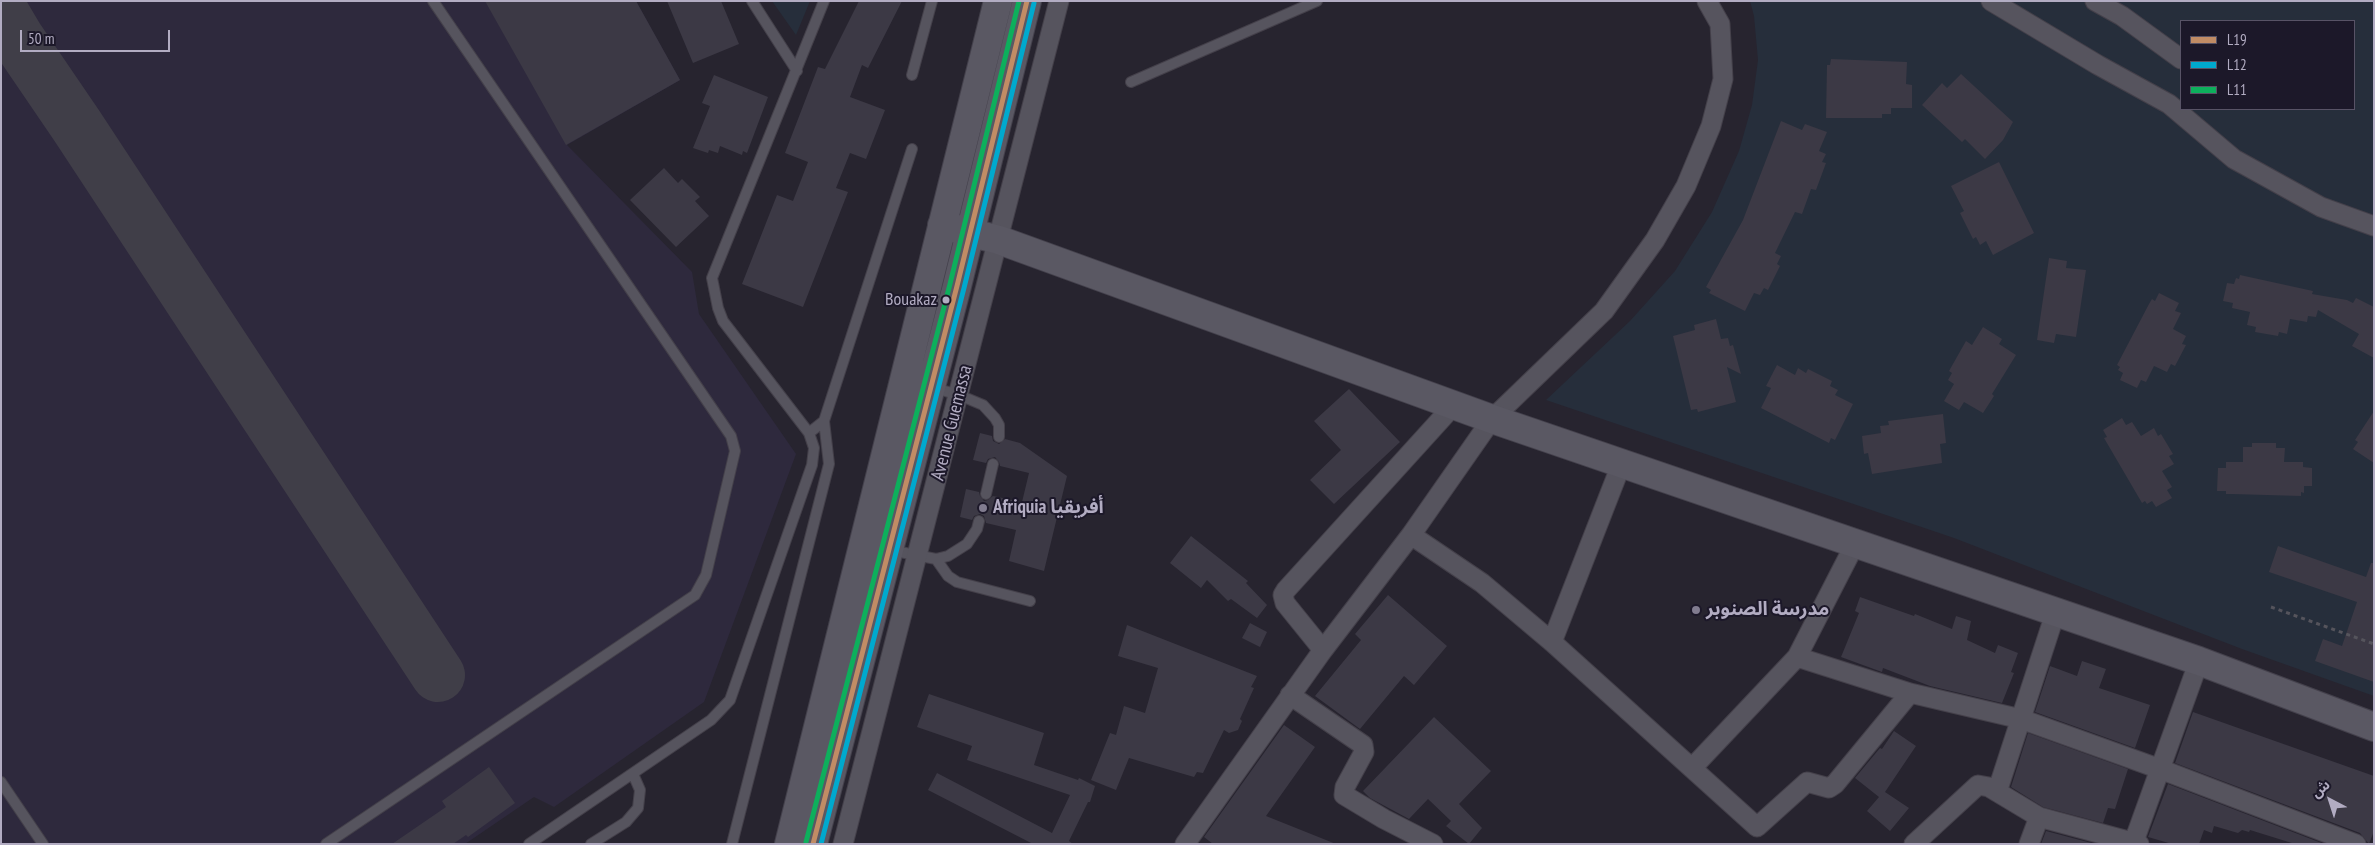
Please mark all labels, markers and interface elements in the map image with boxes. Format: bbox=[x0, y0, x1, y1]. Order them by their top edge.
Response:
scale bar bbox=[22, 20, 172, 52]
legend bbox=[2180, 20, 2355, 110]
text: 50 m bbox=[28, 29, 54, 48]
text: L19 bbox=[2227, 30, 2247, 49]
text: L12 bbox=[2227, 55, 2247, 74]
text: L11 bbox=[2227, 80, 2247, 99]
place label: Bouakaz bbox=[885, 289, 937, 311]
marker: Bouakaz bbox=[941, 295, 951, 305]
street label: Avenue Guemassa bbox=[927, 363, 977, 483]
place label: Afriquia أفريقيا bbox=[993, 497, 1104, 519]
marker: Afriquia أفريقيا bbox=[977, 502, 989, 514]
place label: مدرسة الصنوبر bbox=[1706, 599, 1829, 621]
marker: مدرسة الصنوبر bbox=[1690, 604, 1702, 616]
north arrow bbox=[2305, 775, 2355, 825]
text: ش bbox=[2307, 775, 2333, 802]

